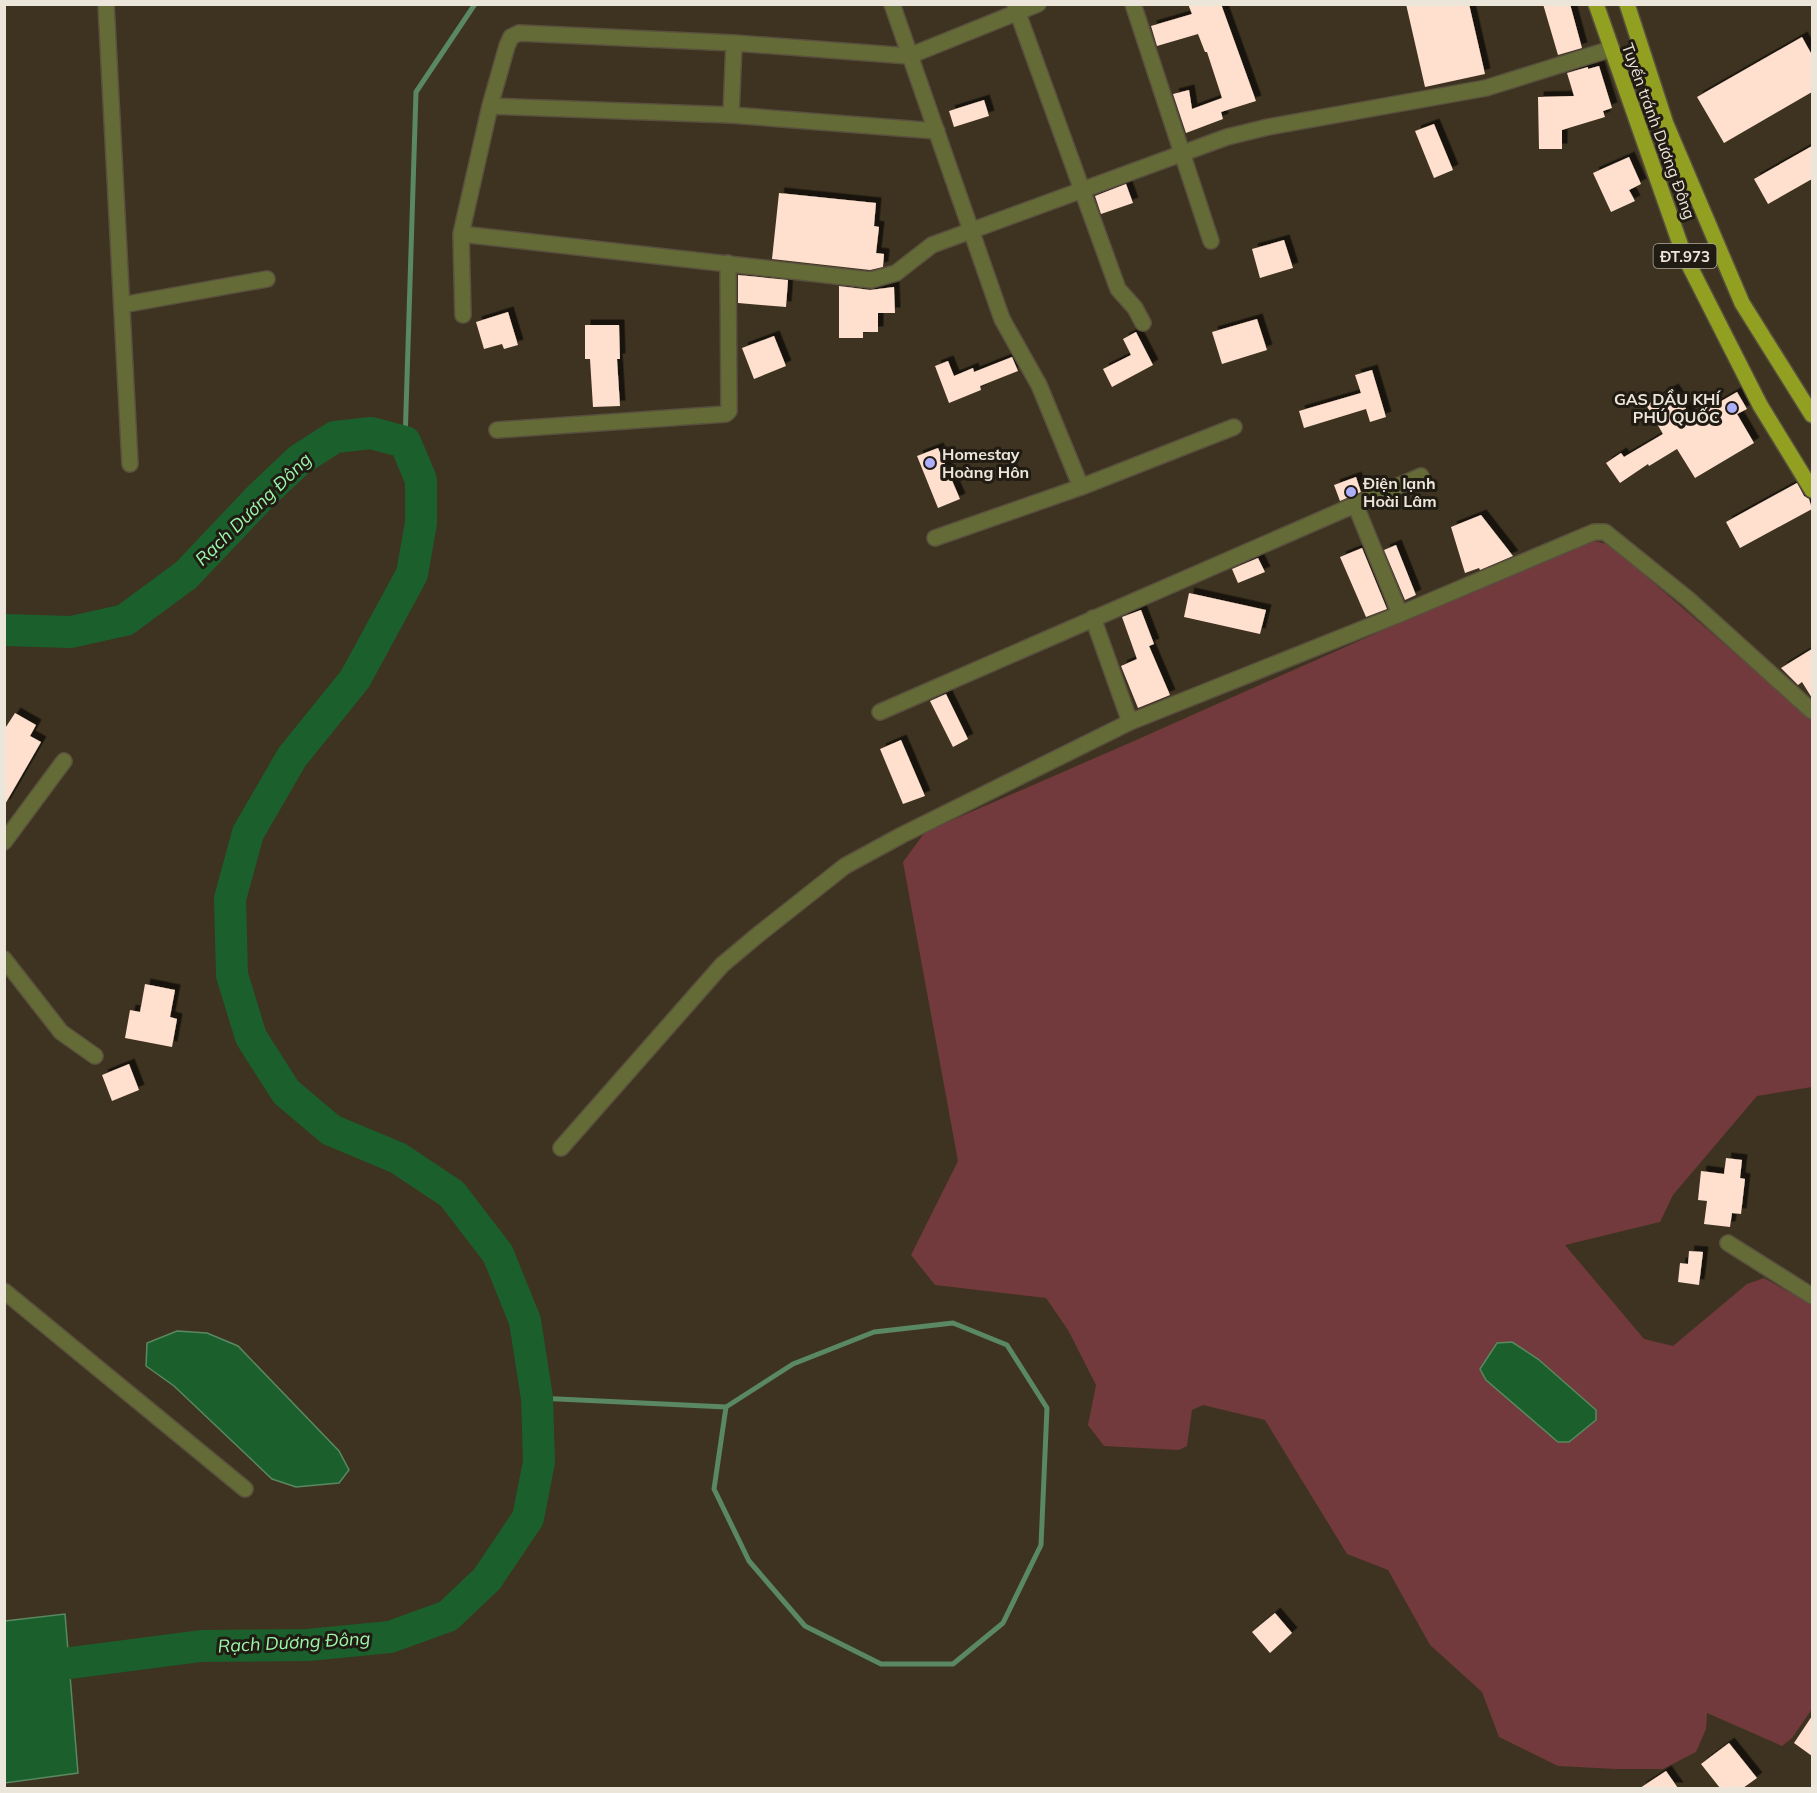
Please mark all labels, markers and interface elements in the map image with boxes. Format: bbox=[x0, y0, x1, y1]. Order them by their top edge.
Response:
street label: Tuyến tránh Dương Đông bbox=[1618, 40, 1700, 222]
road number: ĐT.973 bbox=[1654, 244, 1716, 268]
place label: GAS DẦU KHÍ PHÚ QUỐC bbox=[1614, 389, 1721, 427]
marker: GAS DẦU KHÍ PHÚ QUỐC bbox=[1725, 401, 1739, 415]
place label: Homestay Hoàng Hôn bbox=[942, 444, 1029, 482]
water label: Rạch Dương Đông bbox=[190, 448, 316, 570]
marker: Homestay Hoàng Hôn bbox=[923, 456, 937, 470]
place label: Điện lạnh Hoài Lâm bbox=[1362, 473, 1437, 511]
marker: Điện lạnh Hoài Lâm bbox=[1344, 485, 1358, 499]
water label: Rạch Dương Đông bbox=[217, 1627, 371, 1657]

